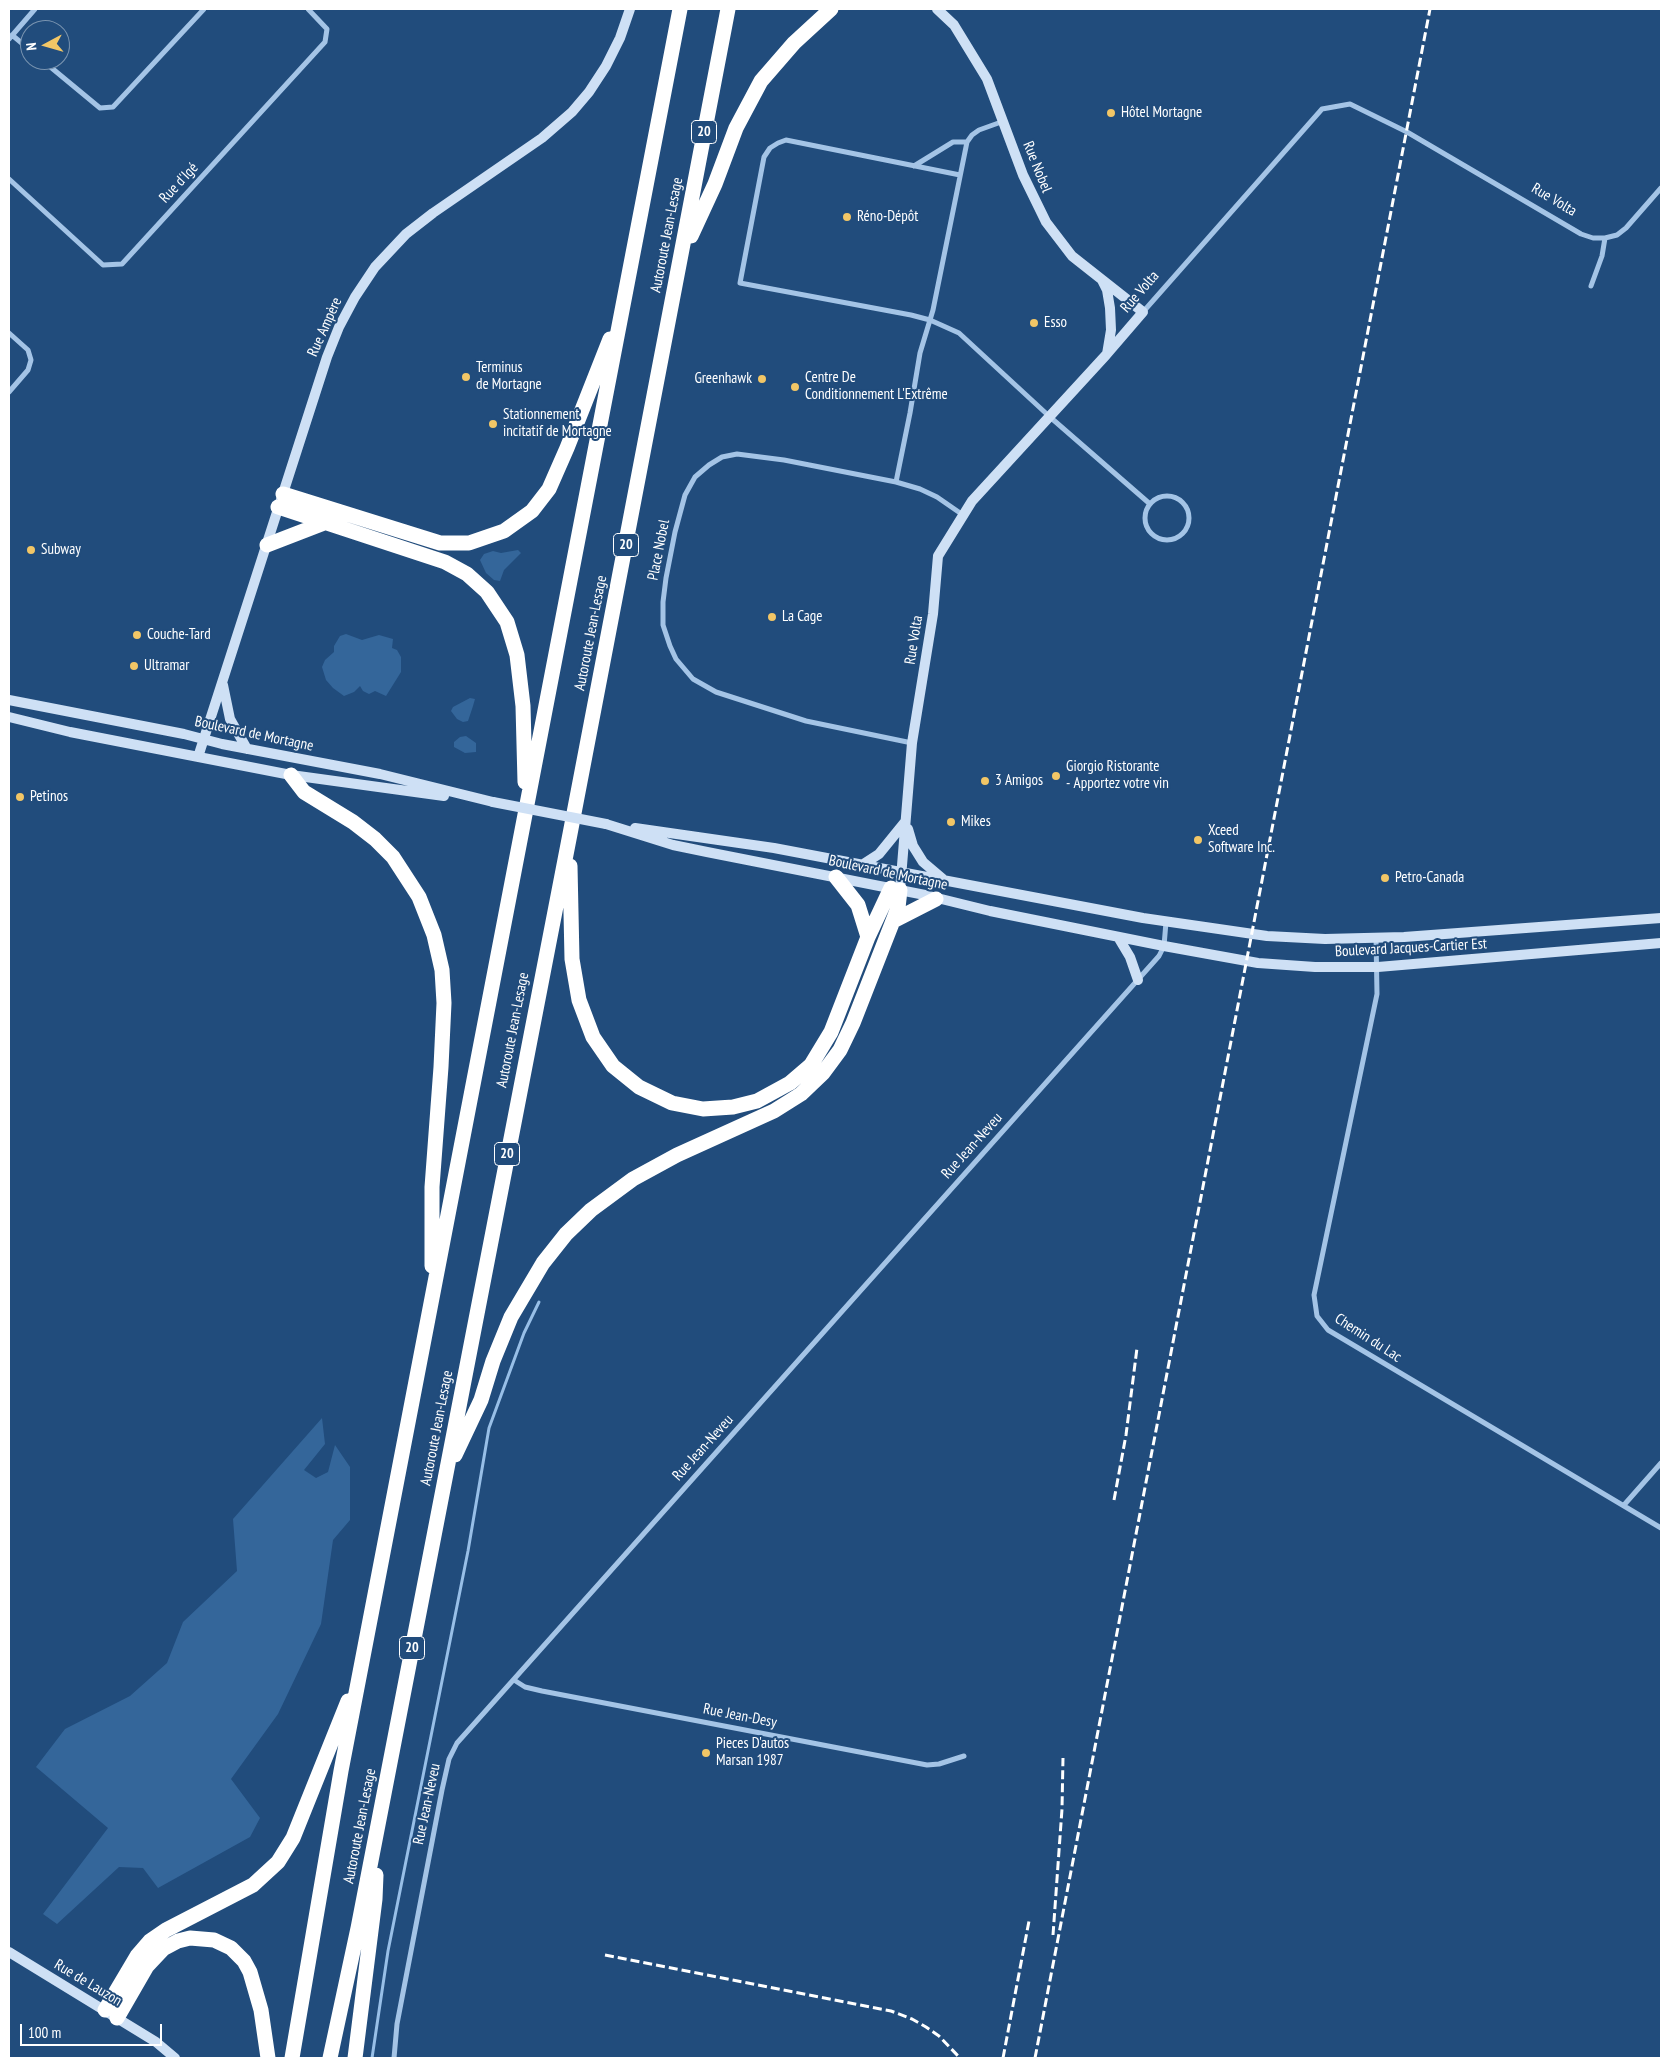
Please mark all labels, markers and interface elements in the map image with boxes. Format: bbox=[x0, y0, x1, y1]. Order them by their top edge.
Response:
north arrow bbox=[20, 20, 70, 70]
text: N bbox=[22, 42, 40, 51]
place label: Hôtel Mortagne bbox=[1121, 104, 1202, 122]
marker: Hôtel Mortagne bbox=[1105, 107, 1117, 119]
road number: 20 bbox=[692, 120, 716, 144]
street label: Rue Nobel bbox=[1019, 139, 1055, 195]
street label: Rue d'Igé bbox=[156, 159, 202, 207]
street label: Autoroute Jean-Lesage bbox=[647, 176, 687, 294]
street label: Rue Volta bbox=[1528, 180, 1580, 220]
place label: Réno-Dépôt bbox=[857, 208, 918, 226]
marker: Réno-Dépôt bbox=[841, 211, 853, 223]
street label: Rue Volta bbox=[1117, 267, 1163, 317]
street label: Rue Ampère bbox=[304, 295, 346, 359]
place label: Esso bbox=[1044, 314, 1067, 332]
marker: Esso bbox=[1028, 317, 1040, 329]
place label: Terminus de Mortagne bbox=[476, 359, 542, 394]
place label: Centre De Conditionnement L'Extrême bbox=[805, 369, 948, 404]
place label: Greenhawk bbox=[694, 370, 752, 388]
marker: Terminus de Mortagne bbox=[460, 371, 472, 383]
marker: Greenhawk bbox=[756, 373, 768, 385]
marker: Centre De Conditionnement L'Extrême bbox=[789, 381, 801, 393]
place label: Stationnement incitatif de Mortagne bbox=[503, 406, 612, 441]
marker: Stationnement incitatif de Mortagne bbox=[487, 418, 499, 430]
street label: Place Nobel bbox=[644, 518, 674, 582]
road number: 20 bbox=[614, 534, 638, 556]
place label: Subway bbox=[41, 541, 81, 559]
marker: Subway bbox=[25, 544, 37, 556]
street label: Autoroute Jean-Lesage bbox=[571, 574, 611, 692]
place label: La Cage bbox=[782, 608, 823, 626]
marker: La Cage bbox=[766, 611, 778, 623]
street label: Rue Volta bbox=[901, 614, 927, 666]
place label: Couche-Tard bbox=[147, 626, 211, 644]
marker: Couche-Tard bbox=[131, 629, 143, 641]
place label: Ultramar bbox=[144, 657, 189, 675]
marker: Ultramar bbox=[128, 660, 140, 672]
street label: Boulevard de Mortagne bbox=[193, 713, 315, 755]
place label: Giorgio Ristorante - Apportez votre vin bbox=[1066, 758, 1169, 793]
marker: Giorgio Ristorante - Apportez votre vin bbox=[1050, 770, 1062, 782]
place label: 3 Amigos bbox=[995, 772, 1043, 790]
marker: 3 Amigos bbox=[979, 775, 991, 787]
place label: Petinos bbox=[30, 788, 68, 806]
marker: Petinos bbox=[14, 791, 26, 803]
place label: Mikes bbox=[961, 813, 991, 831]
marker: Mikes bbox=[945, 816, 957, 828]
place label: Xceed Software Inc. bbox=[1208, 822, 1275, 857]
marker: Xceed Software Inc. bbox=[1192, 834, 1204, 846]
street label: Boulevard de Mortagne bbox=[827, 852, 949, 894]
place label: Petro-Canada bbox=[1395, 869, 1464, 887]
marker: Petro-Canada bbox=[1379, 872, 1391, 884]
street label: Boulevard Jacques-Cartier Est bbox=[1335, 935, 1487, 961]
street label: Autoroute Jean-Lesage bbox=[493, 971, 533, 1089]
street label: Rue Jean-Neveu bbox=[938, 1109, 1006, 1183]
road number: 20 bbox=[494, 1142, 520, 1166]
street label: Chemin du Lac bbox=[1331, 1310, 1405, 1366]
street label: Autoroute Jean-Lesage bbox=[417, 1369, 457, 1487]
street label: Rue Jean-Neveu bbox=[669, 1411, 737, 1485]
road number: 20 bbox=[400, 1636, 424, 1660]
street label: Rue Jean-Desy bbox=[702, 1700, 778, 1732]
place label: Pieces D'autos Marsan 1987 bbox=[716, 1735, 789, 1770]
marker: Pieces D'autos Marsan 1987 bbox=[700, 1747, 712, 1759]
street label: Rue Jean-Neveu bbox=[410, 1762, 444, 1846]
street label: Autoroute Jean-Lesage bbox=[340, 1767, 380, 1885]
street label: Rue de Lauzon bbox=[51, 1956, 125, 2010]
scale bar bbox=[22, 2014, 165, 2046]
text: 100 m bbox=[28, 2023, 61, 2042]

